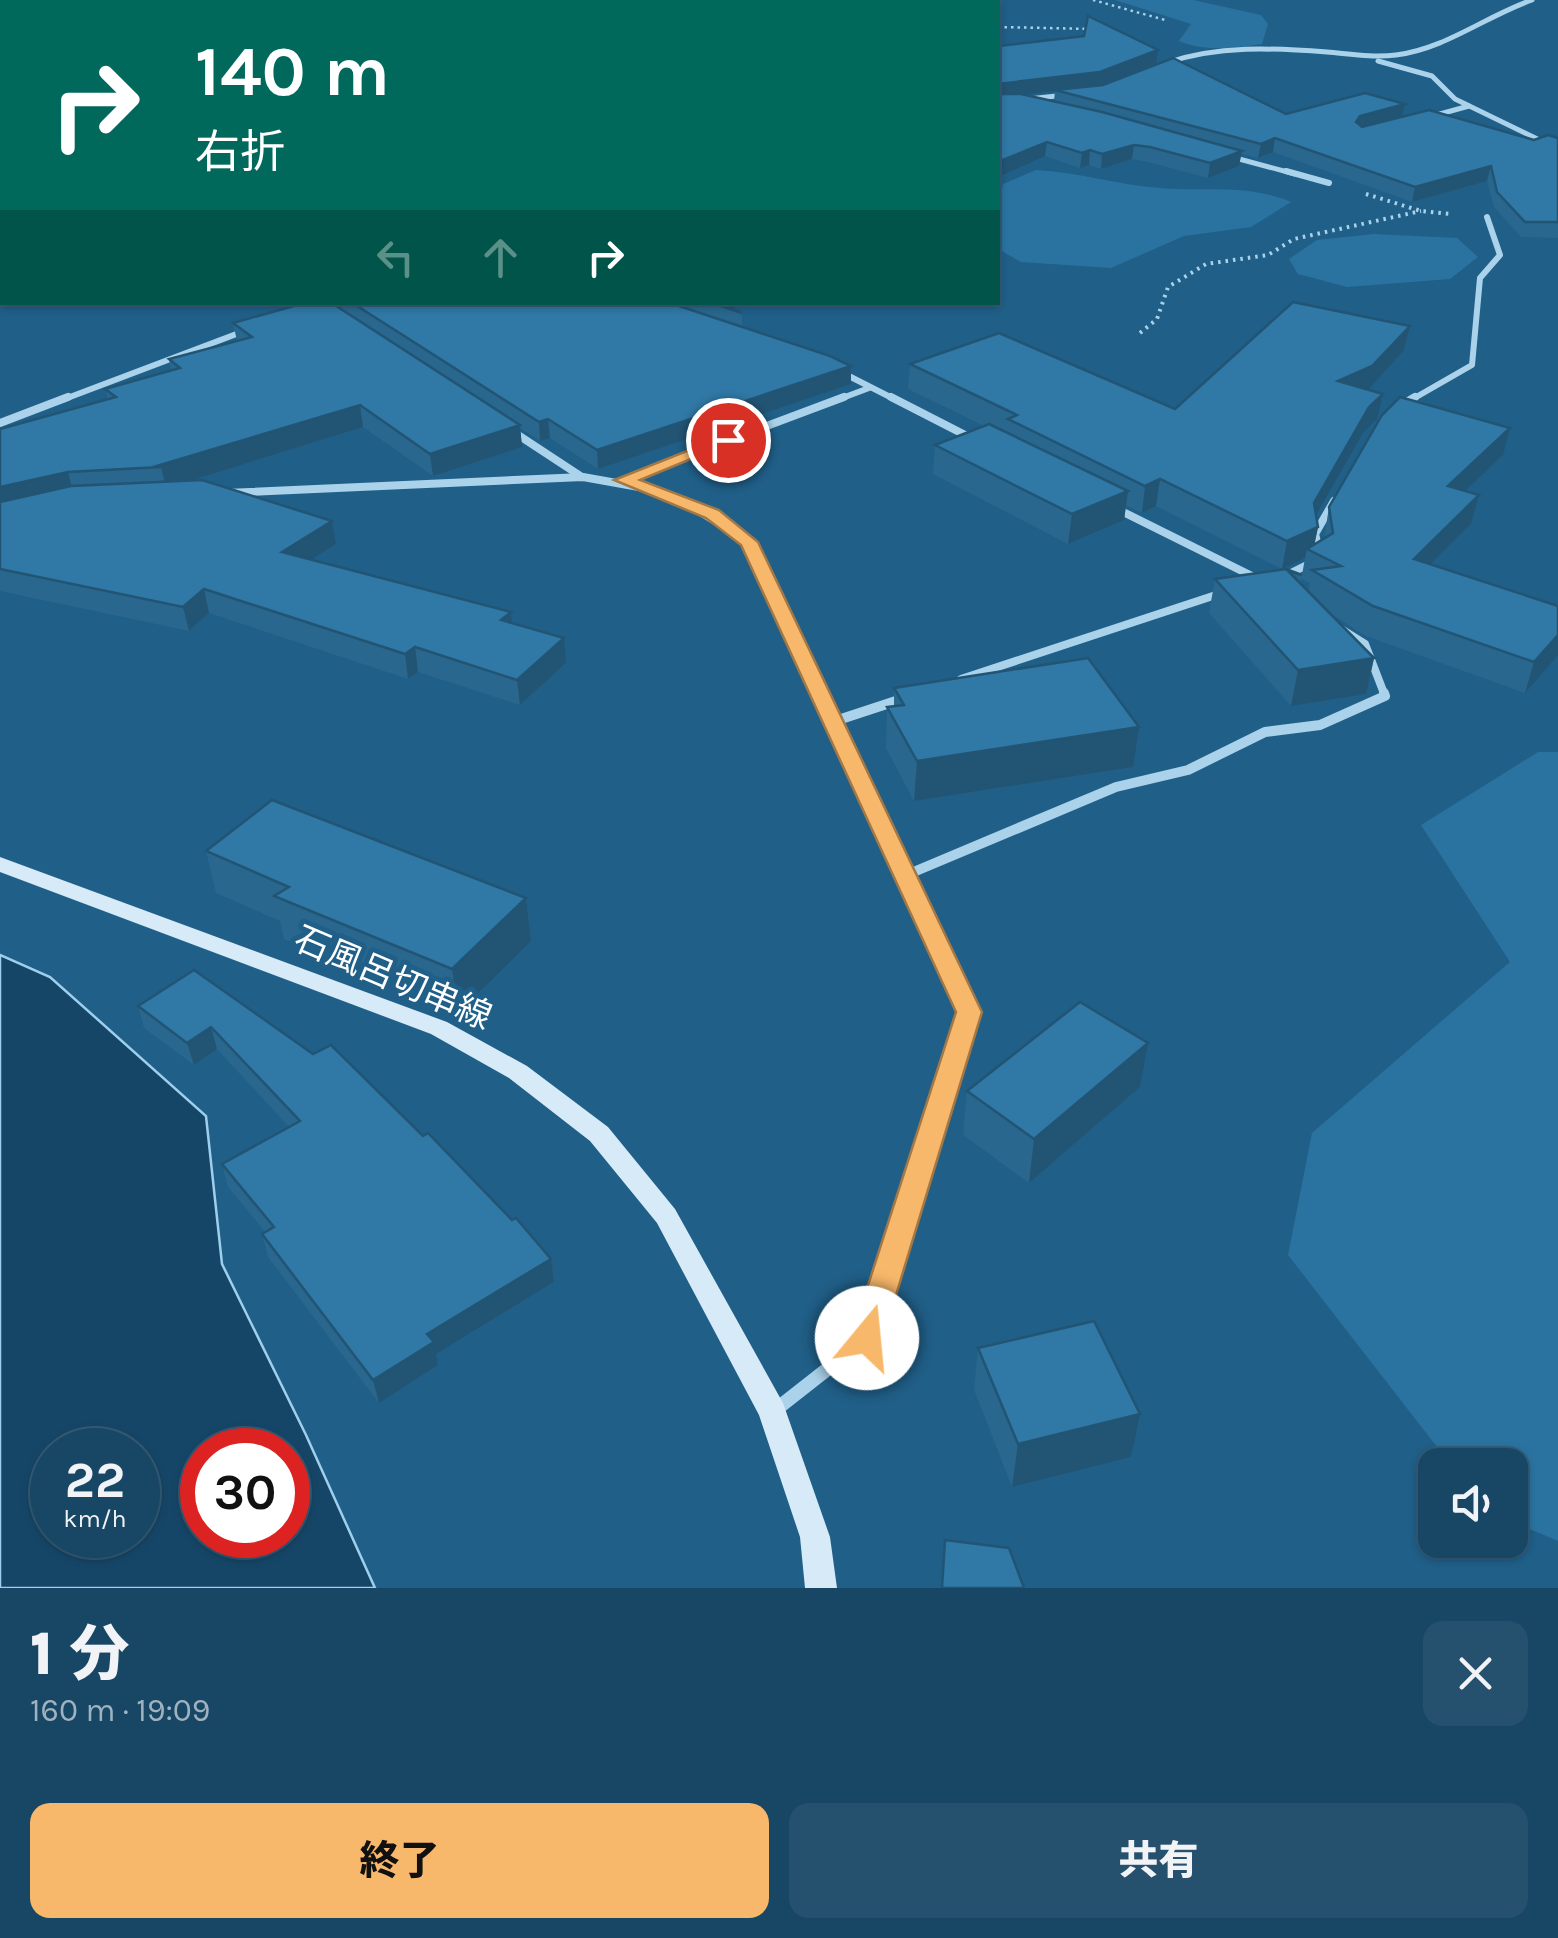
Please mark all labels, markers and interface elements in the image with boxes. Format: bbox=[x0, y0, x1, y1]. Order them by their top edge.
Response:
text: 140 m bbox=[195, 31, 390, 113]
icon: right bbox=[30, 40, 160, 170]
text: 右折 bbox=[195, 126, 285, 178]
icon: left bbox=[368, 230, 423, 285]
icon: ahead bbox=[473, 230, 528, 285]
icon: right bbox=[578, 230, 633, 285]
pin bbox=[686, 398, 771, 483]
icon: arrive bbox=[701, 413, 756, 468]
street label: 石風呂切串線 bbox=[288, 918, 498, 1038]
position arrow bbox=[815, 1286, 919, 1390]
speed limit sign: 30 bbox=[180, 1428, 310, 1558]
map controls bbox=[1418, 1448, 1528, 1558]
button: sound bbox=[1418, 1448, 1528, 1558]
text: 22 bbox=[65, 1451, 125, 1510]
text: km/h bbox=[63, 1504, 127, 1533]
text: 1 分 bbox=[30, 1619, 129, 1689]
button: close bbox=[1423, 1621, 1528, 1726]
text: 160 m · 19:09 bbox=[30, 1692, 210, 1729]
button: 終了 bbox=[30, 1803, 769, 1918]
button: 共有 bbox=[789, 1803, 1528, 1918]

